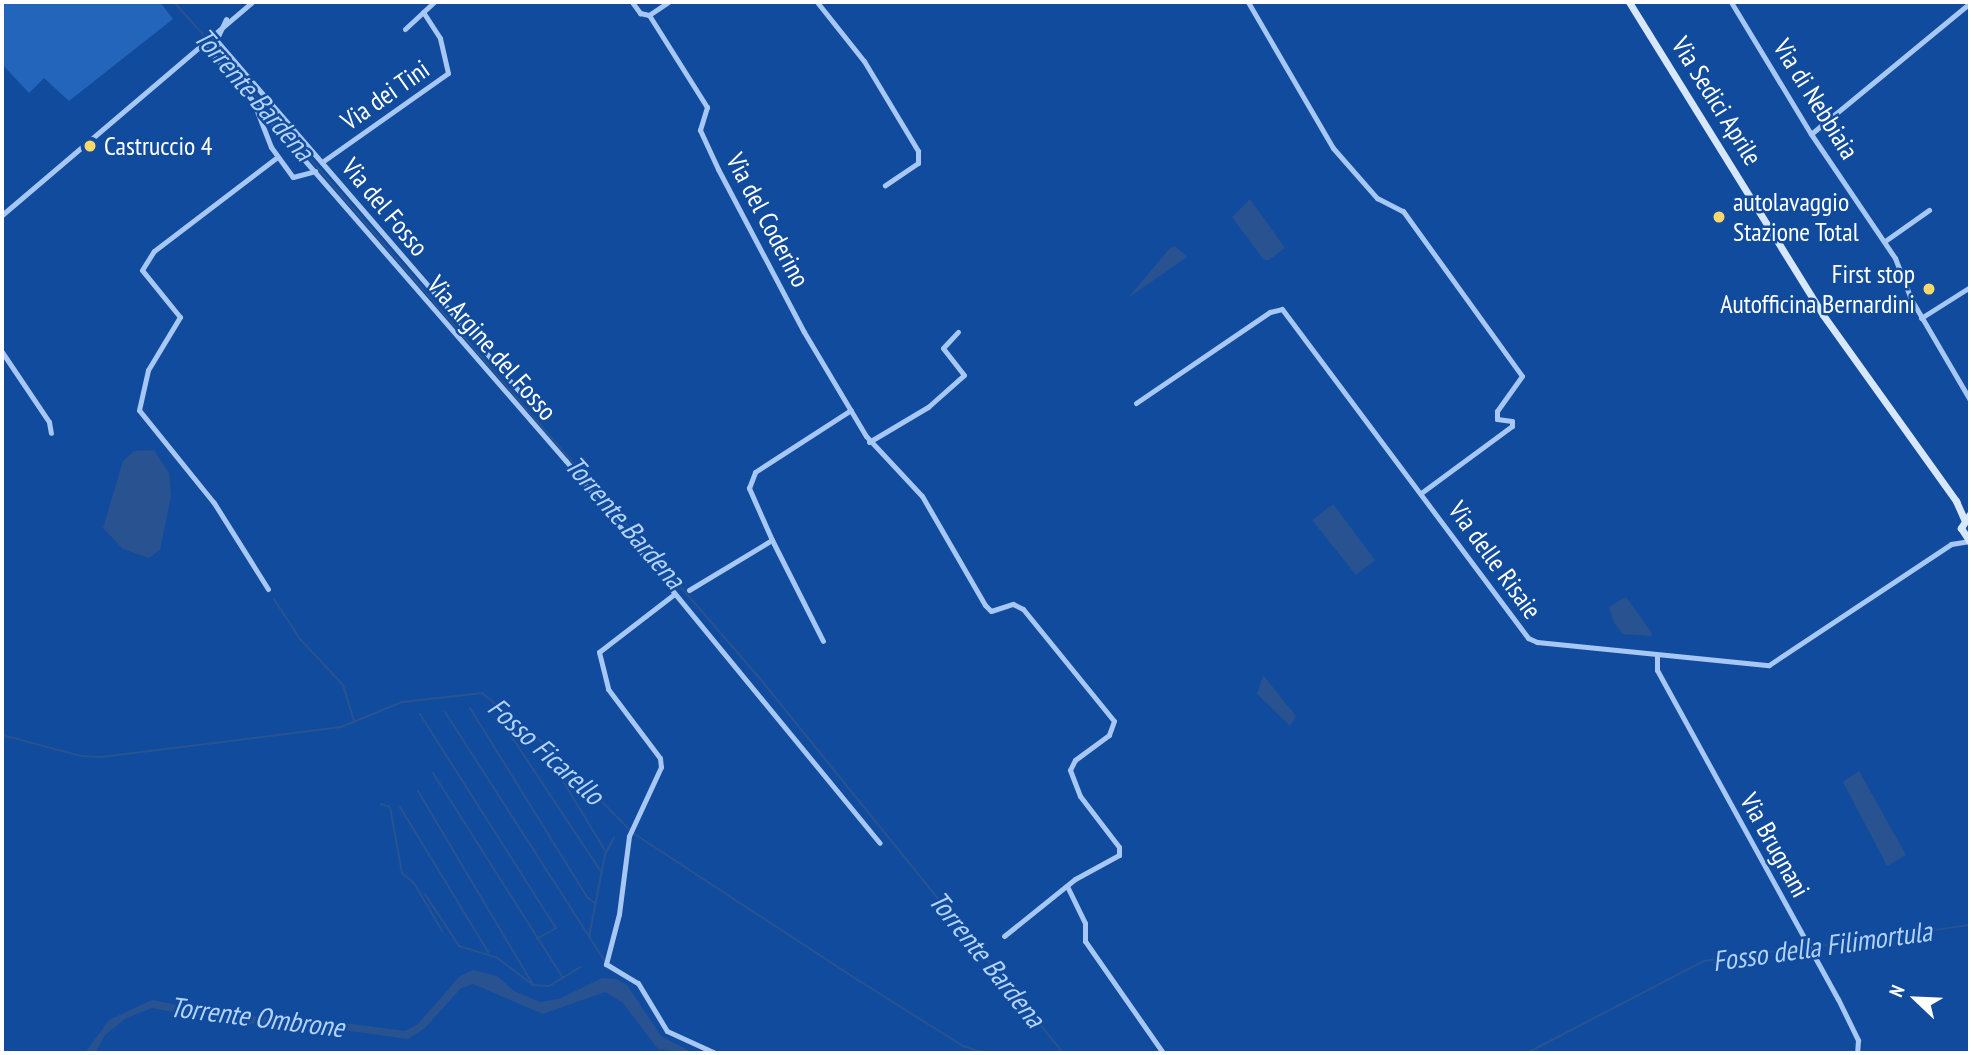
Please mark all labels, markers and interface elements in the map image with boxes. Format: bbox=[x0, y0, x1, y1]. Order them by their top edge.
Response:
water label: Torrente Bardena bbox=[187, 21, 321, 167]
street label: Via Sedici Aprile bbox=[1665, 31, 1769, 171]
street label: Via di Nebbiaia bbox=[1767, 33, 1865, 165]
street label: Via dei Tini bbox=[335, 53, 435, 137]
place label: Castruccio 4 bbox=[104, 130, 212, 162]
marker: Castruccio 4 bbox=[82, 138, 98, 154]
street label: Via del Coderino bbox=[720, 148, 816, 292]
street label: Via del Fosso bbox=[335, 152, 435, 262]
place label: autolavaggio Stazione Total bbox=[1733, 186, 1859, 248]
marker: autolavaggio Stazione Total bbox=[1711, 209, 1727, 225]
place label: First stop Autofficina Bernardini bbox=[1720, 258, 1915, 320]
street label: Via Argine del Fosso bbox=[421, 269, 563, 427]
marker: First stop Autofficina Bernardini bbox=[1921, 281, 1937, 297]
water label: Torrente Bardena bbox=[558, 449, 692, 595]
street label: Via delle Risaie bbox=[1442, 495, 1548, 625]
water label: Fosso Ficarello bbox=[481, 690, 611, 812]
street label: Via Brugnani bbox=[1734, 787, 1816, 903]
water label: Torrente Bardena bbox=[922, 884, 1052, 1034]
water label: Fosso della Filimortula bbox=[1710, 914, 1934, 978]
north arrow bbox=[1881, 964, 1951, 1034]
text: N bbox=[1884, 981, 1910, 1000]
water label: Torrente Ombrone bbox=[168, 990, 346, 1044]

